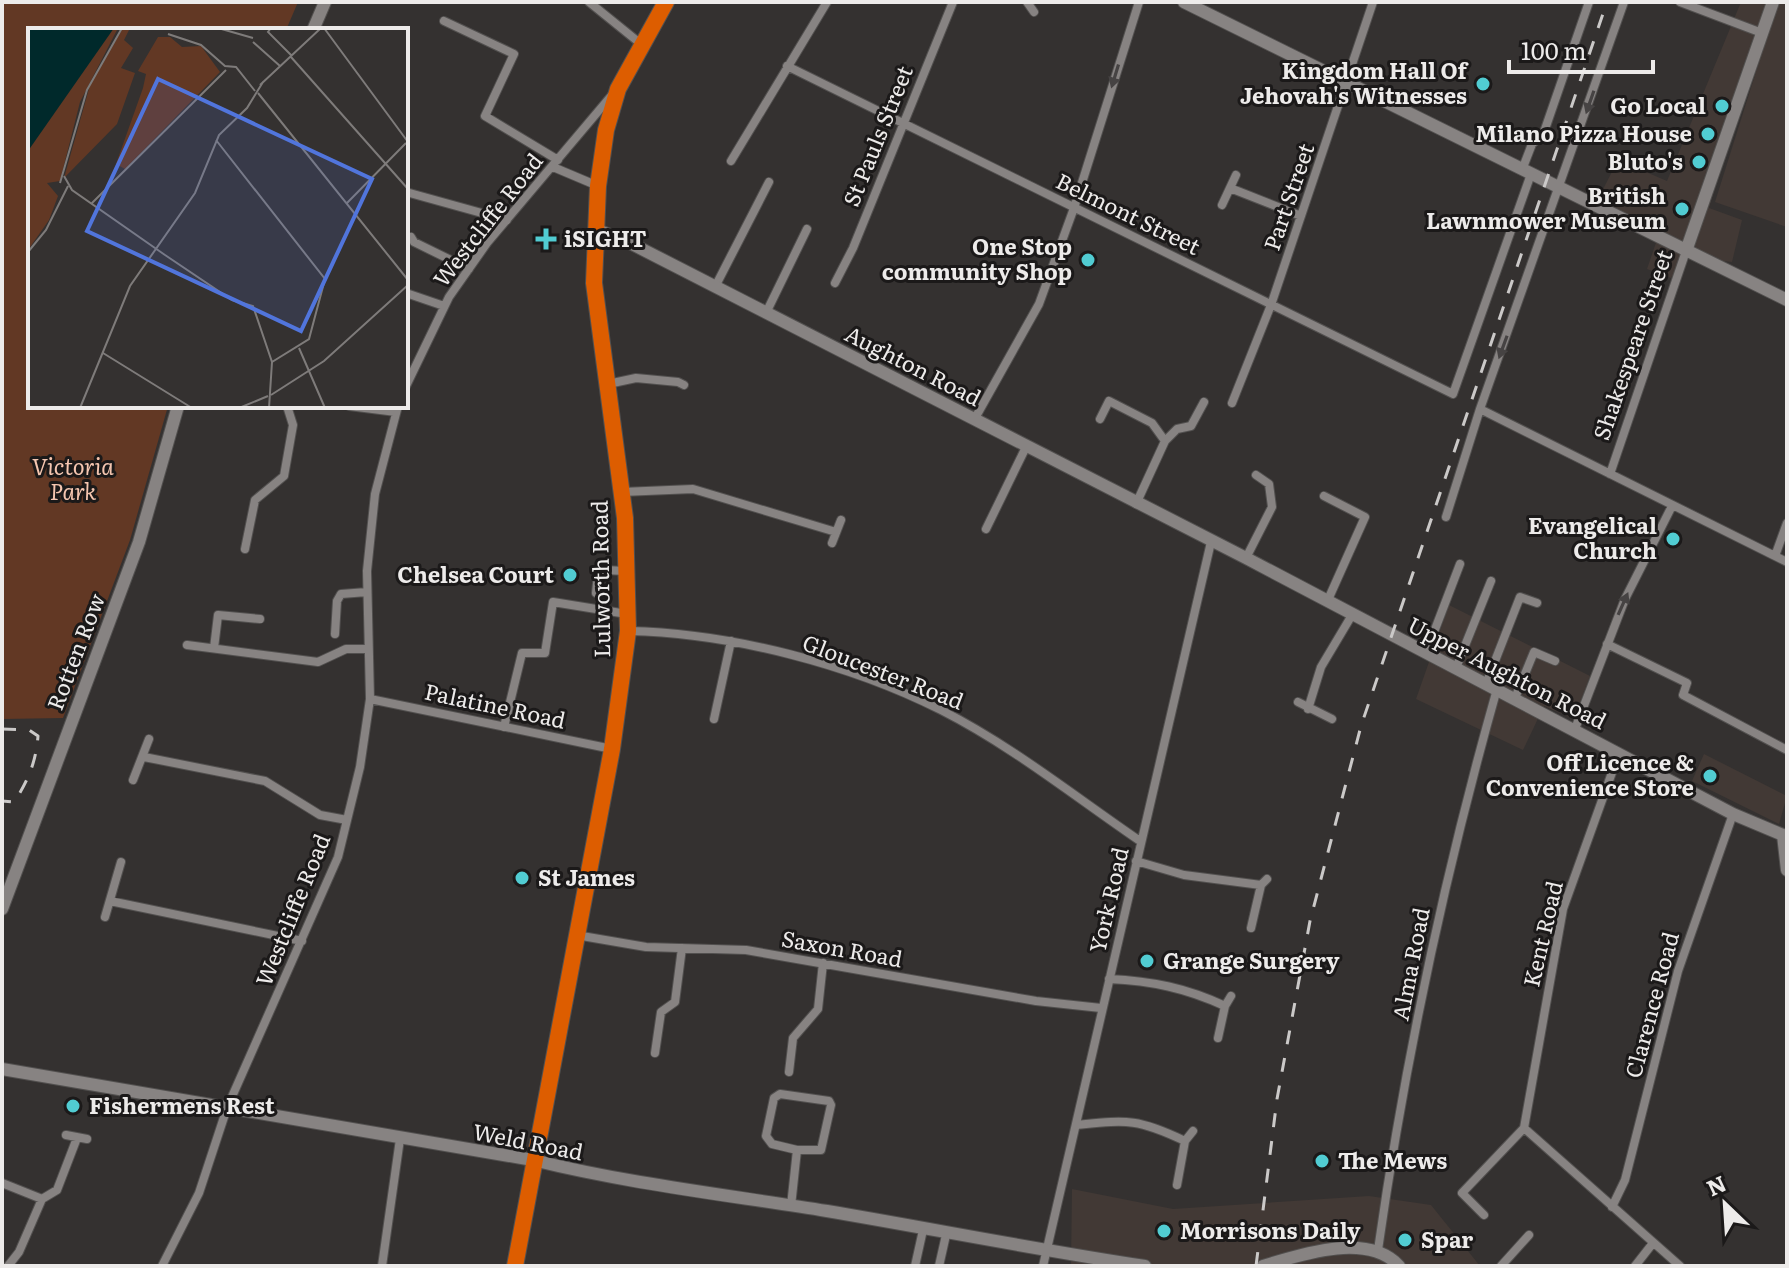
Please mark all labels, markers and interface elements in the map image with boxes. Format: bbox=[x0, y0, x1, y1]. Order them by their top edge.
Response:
scale bar bbox=[1509, 24, 1653, 74]
inset map bbox=[28, 28, 408, 408]
text: 100 m bbox=[1521, 32, 1587, 67]
place label: Kingdom Hall Of Jehovah's Witnesses bbox=[1240, 53, 1470, 111]
street label: St Pauls Street bbox=[833, 60, 920, 211]
one-way arrow bbox=[1108, 65, 1121, 89]
marker: Kingdom Hall Of Jehovah's Witnesses bbox=[1474, 75, 1492, 93]
place label: Go Local bbox=[1610, 88, 1706, 121]
one-way arrow bbox=[1584, 91, 1596, 115]
marker: Go Local bbox=[1713, 97, 1731, 115]
place label: Milano Pizza House bbox=[1475, 116, 1692, 149]
marker: Milano Pizza House bbox=[1699, 125, 1717, 143]
street label: Part Street bbox=[1254, 138, 1321, 255]
place label: Bluto's bbox=[1608, 144, 1683, 177]
street label: Westcliffe Road bbox=[424, 145, 550, 293]
marker: Bluto's bbox=[1690, 153, 1708, 171]
street label: Belmont Street bbox=[1051, 163, 1206, 262]
place label: British Lawnmower Museum bbox=[1426, 178, 1666, 236]
marker: British Lawnmower Museum bbox=[1673, 200, 1691, 218]
place label: iSIGHT bbox=[564, 221, 647, 254]
marker: iSIGHT bbox=[535, 228, 557, 250]
place label: One Stop community Shop bbox=[882, 229, 1072, 287]
street label: Shakespeare Street bbox=[1584, 245, 1680, 444]
marker: One Stop community Shop bbox=[1079, 251, 1097, 269]
street label: Aughton Road bbox=[840, 316, 988, 413]
one-way arrow bbox=[1496, 335, 1509, 359]
park label: Victoria Park bbox=[32, 449, 114, 507]
street label: Lulworth Road bbox=[582, 500, 617, 658]
place label: Evangelical Church bbox=[1528, 508, 1657, 566]
marker: Evangelical Church bbox=[1664, 530, 1682, 548]
place label: Chelsea Court bbox=[397, 557, 554, 590]
marker: Chelsea Court bbox=[561, 566, 579, 584]
street label: Rotten Row bbox=[37, 588, 112, 715]
one-way arrow bbox=[1617, 592, 1630, 616]
street label: Upper Aughton Road bbox=[1402, 607, 1613, 736]
street label: Gloucester Road bbox=[798, 625, 969, 717]
street label: Palatine Road bbox=[422, 673, 569, 736]
place label: Off Licence & Convenience Store bbox=[1486, 745, 1694, 803]
marker: Off Licence & Convenience Store bbox=[1701, 767, 1719, 785]
street label: Westcliffe Road bbox=[246, 828, 337, 991]
street label: York Road bbox=[1079, 844, 1136, 956]
place label: St James bbox=[538, 860, 635, 893]
marker: St James bbox=[513, 869, 531, 887]
street label: Kent Road bbox=[1513, 877, 1570, 990]
street label: Alma Road bbox=[1382, 904, 1437, 1023]
street label: Saxon Road bbox=[779, 921, 905, 974]
street label: Clarence Road bbox=[1615, 928, 1686, 1081]
place label: Grange Surgery bbox=[1163, 943, 1340, 976]
marker: Grange Surgery bbox=[1138, 952, 1156, 970]
place label: Fishermens Rest bbox=[89, 1088, 275, 1121]
marker: Fishermens Rest bbox=[64, 1097, 82, 1115]
street label: Weld Road bbox=[470, 1114, 586, 1167]
place label: The Mews bbox=[1338, 1143, 1447, 1176]
marker: The Mews bbox=[1313, 1152, 1331, 1170]
north arrow bbox=[1685, 1164, 1765, 1244]
text: N bbox=[1701, 1166, 1731, 1203]
place label: Morrisons Daily bbox=[1180, 1213, 1361, 1246]
marker: Morrisons Daily bbox=[1155, 1222, 1173, 1240]
place label: Spar bbox=[1421, 1222, 1473, 1255]
marker: Spar bbox=[1396, 1231, 1414, 1249]

